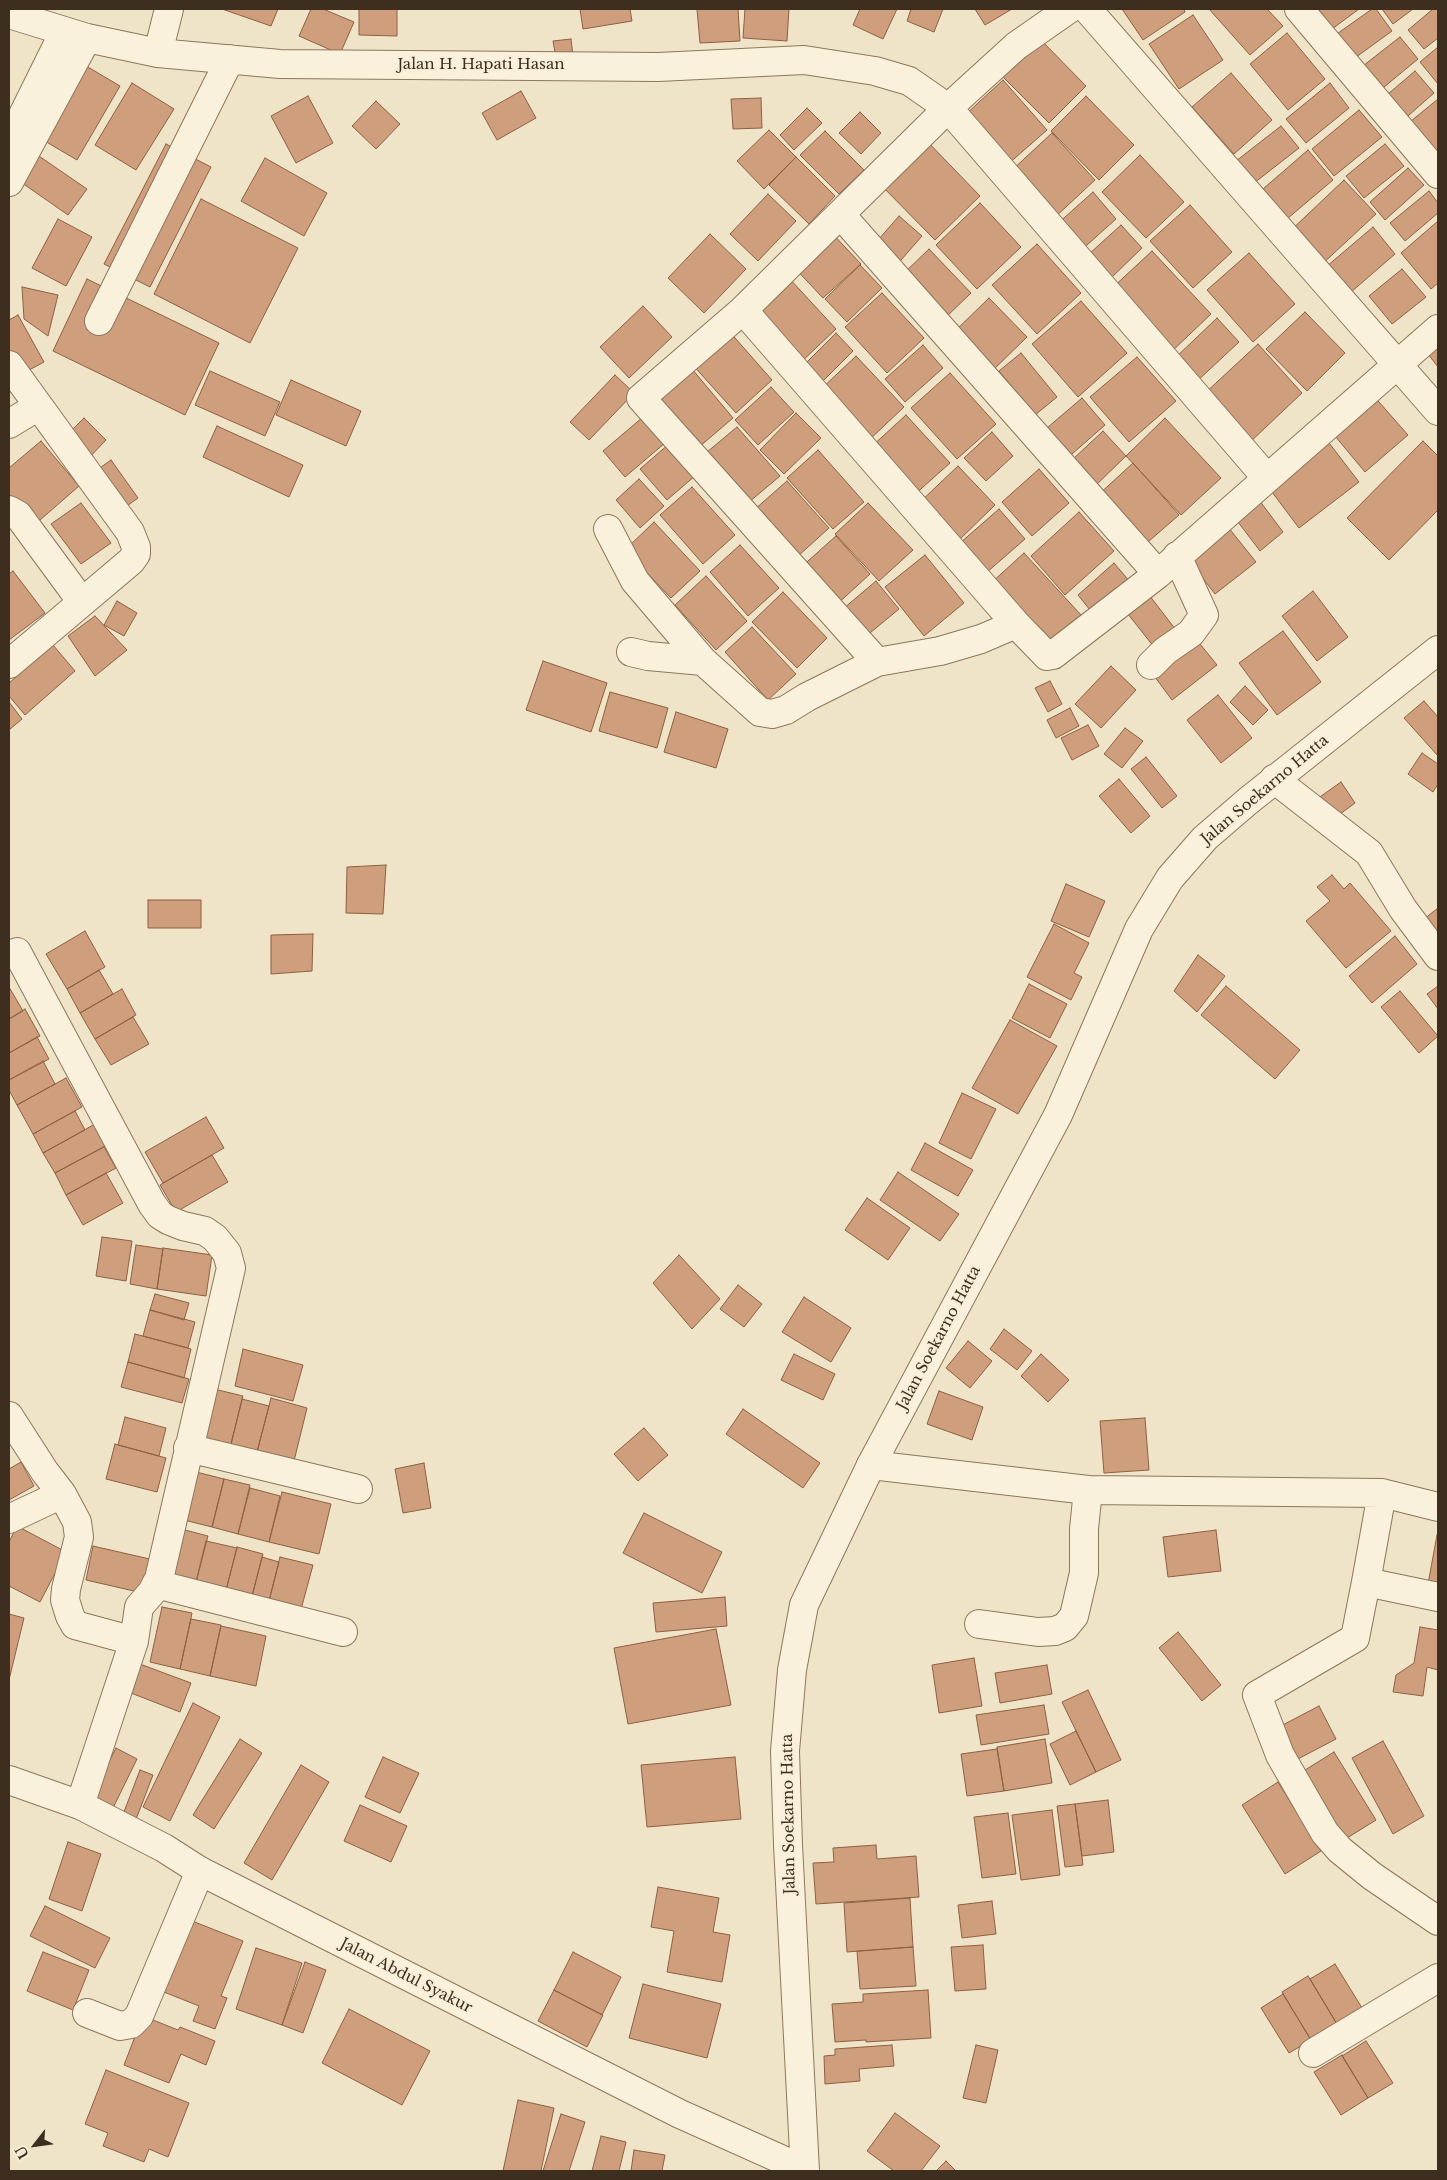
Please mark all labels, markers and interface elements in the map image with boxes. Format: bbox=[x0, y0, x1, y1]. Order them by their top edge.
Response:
street label: Jalan H. Hapati Hasan bbox=[397, 56, 565, 74]
street label: Jalan Soekarno Hatta bbox=[1198, 731, 1332, 849]
street label: Jalan Soekarno Hatta bbox=[893, 1263, 985, 1413]
street label: Jalan Soekarno Hatta bbox=[779, 1734, 799, 1894]
street label: Jalan Abdul Syakur bbox=[337, 1935, 475, 2017]
north arrow bbox=[10, 2120, 60, 2170]
text: U bbox=[11, 2143, 33, 2162]

